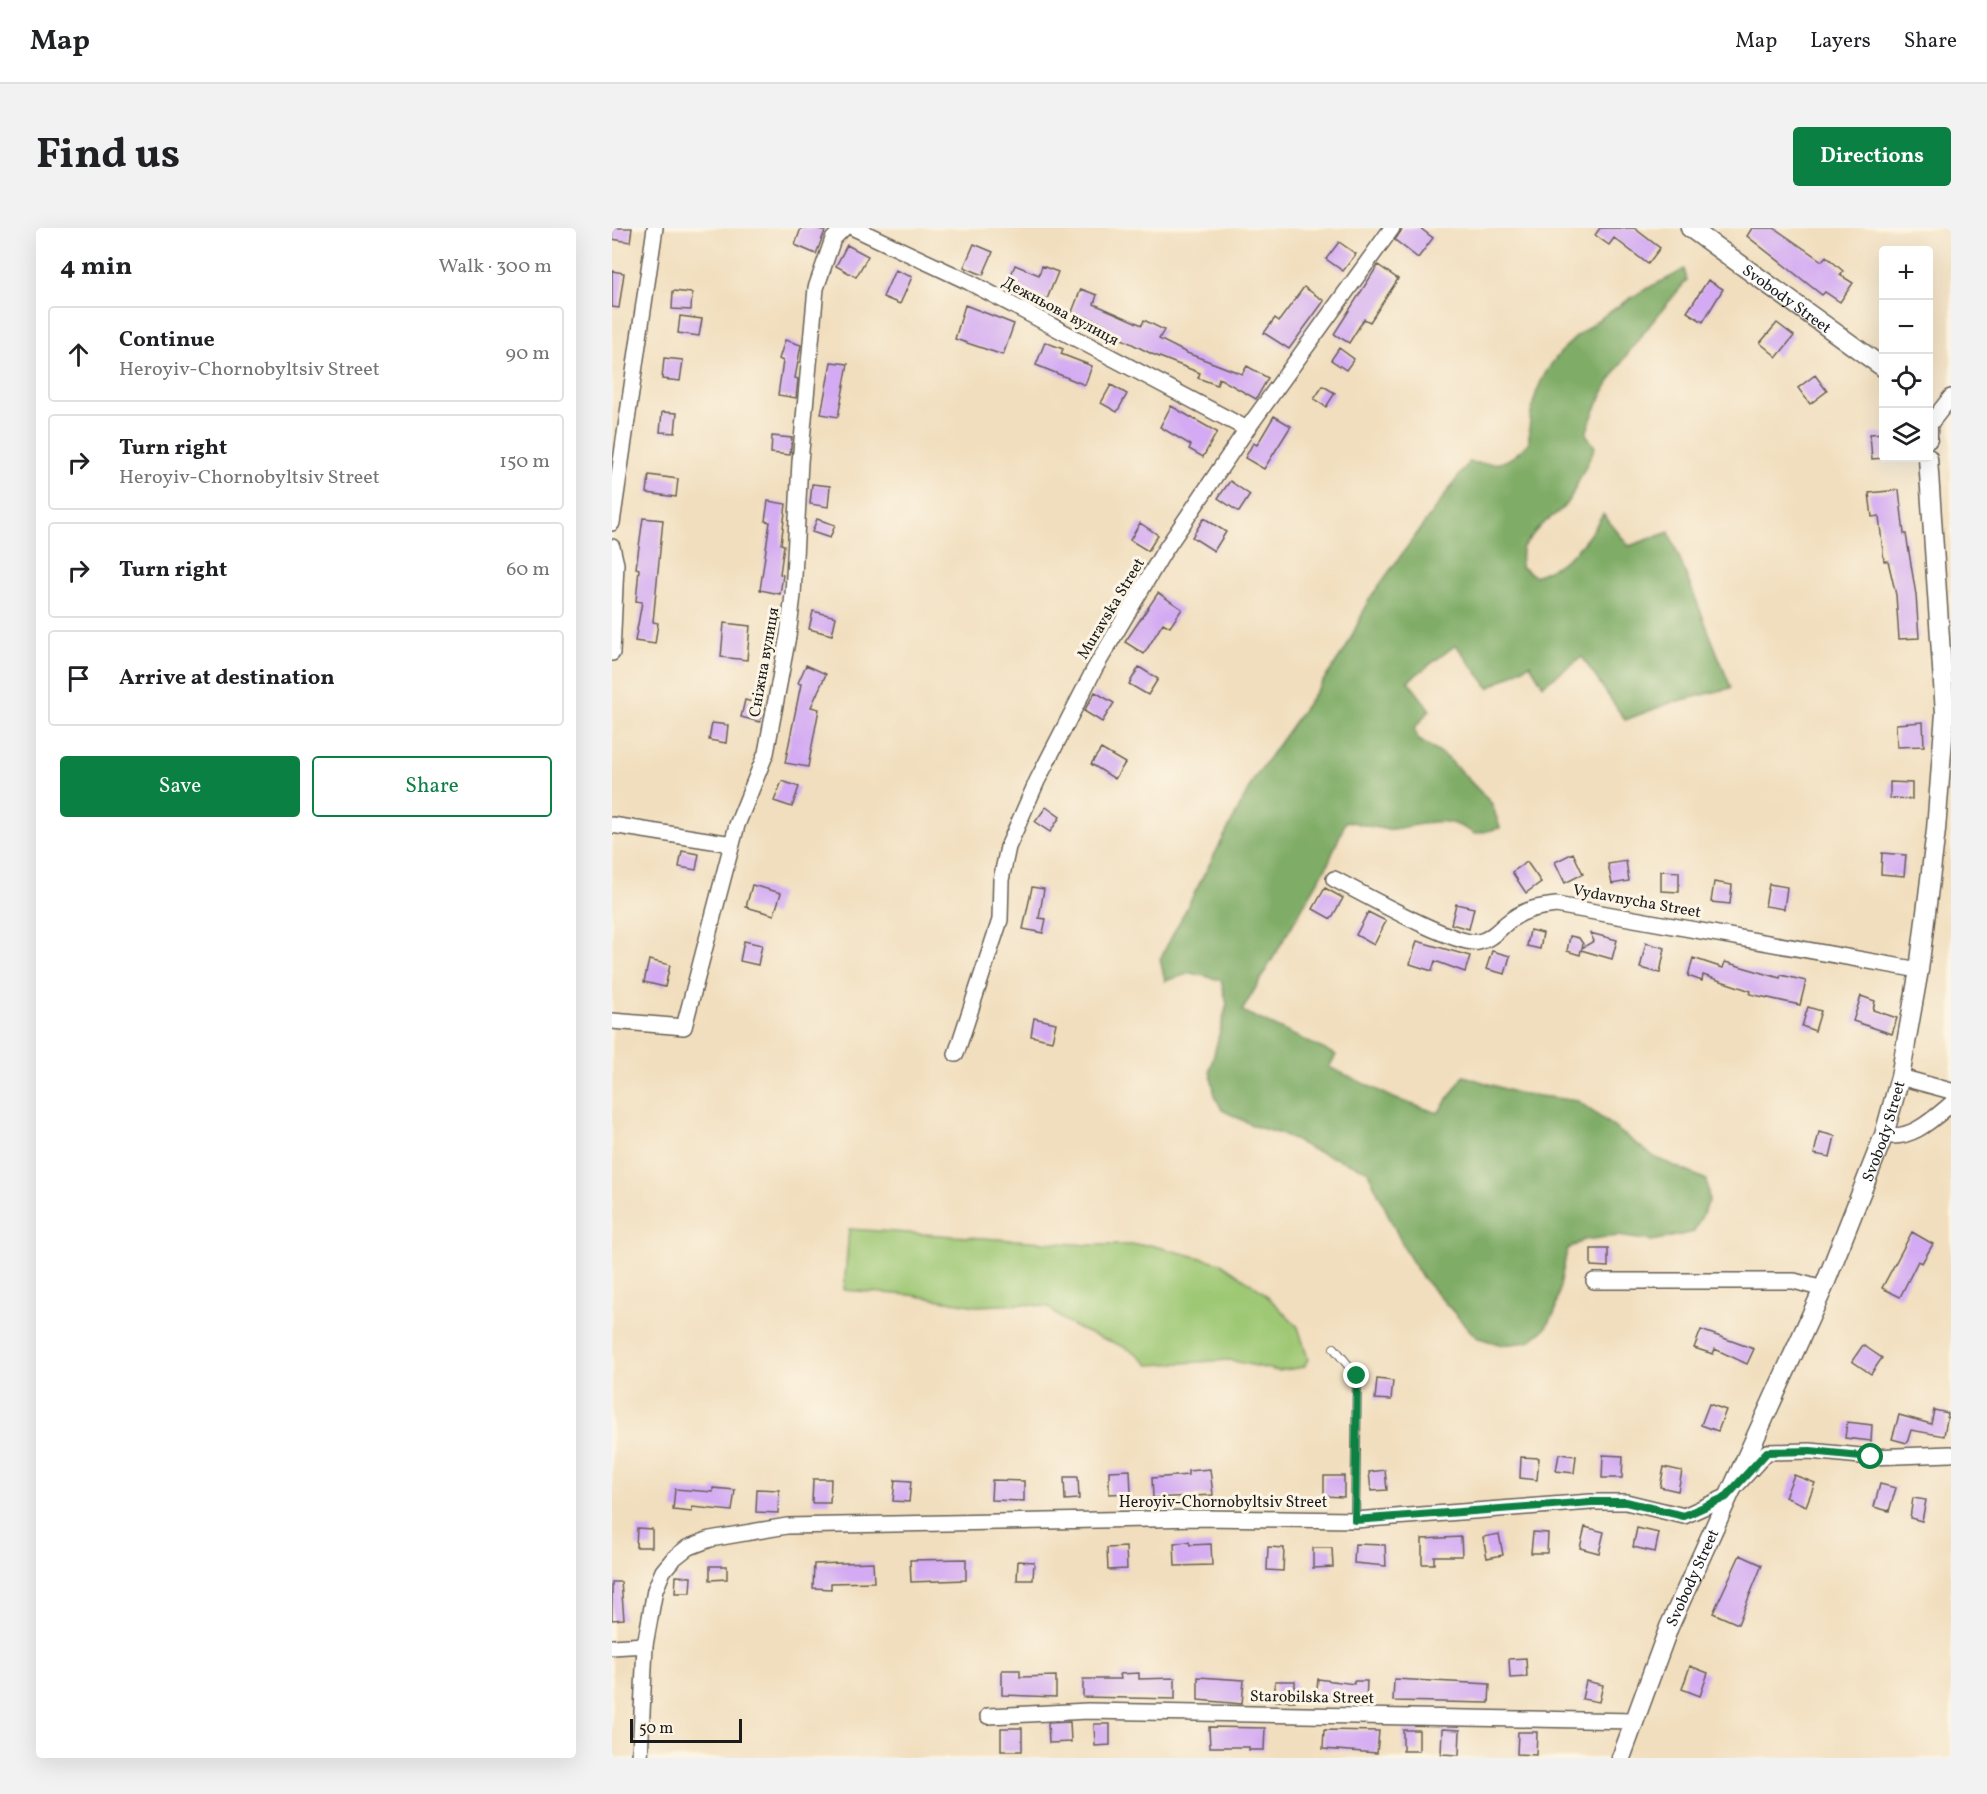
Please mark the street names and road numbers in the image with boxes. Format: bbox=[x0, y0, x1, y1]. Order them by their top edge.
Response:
street label: Svobody Street bbox=[1737, 260, 1836, 340]
street label: Дежньова вулиця bbox=[998, 272, 1122, 352]
street label: Muravska Street bbox=[1073, 554, 1151, 664]
street label: Сніжна вулиця bbox=[744, 606, 785, 719]
street label: Vydavnycha Street bbox=[1571, 880, 1703, 924]
street label: Svobody Street bbox=[1858, 1078, 1912, 1186]
street label: Heroyiv-Chornobyltsiv Street bbox=[1119, 1492, 1328, 1514]
street label: Svobody Street bbox=[1662, 1525, 1725, 1631]
street label: Starobilska Street bbox=[1250, 1686, 1375, 1710]

